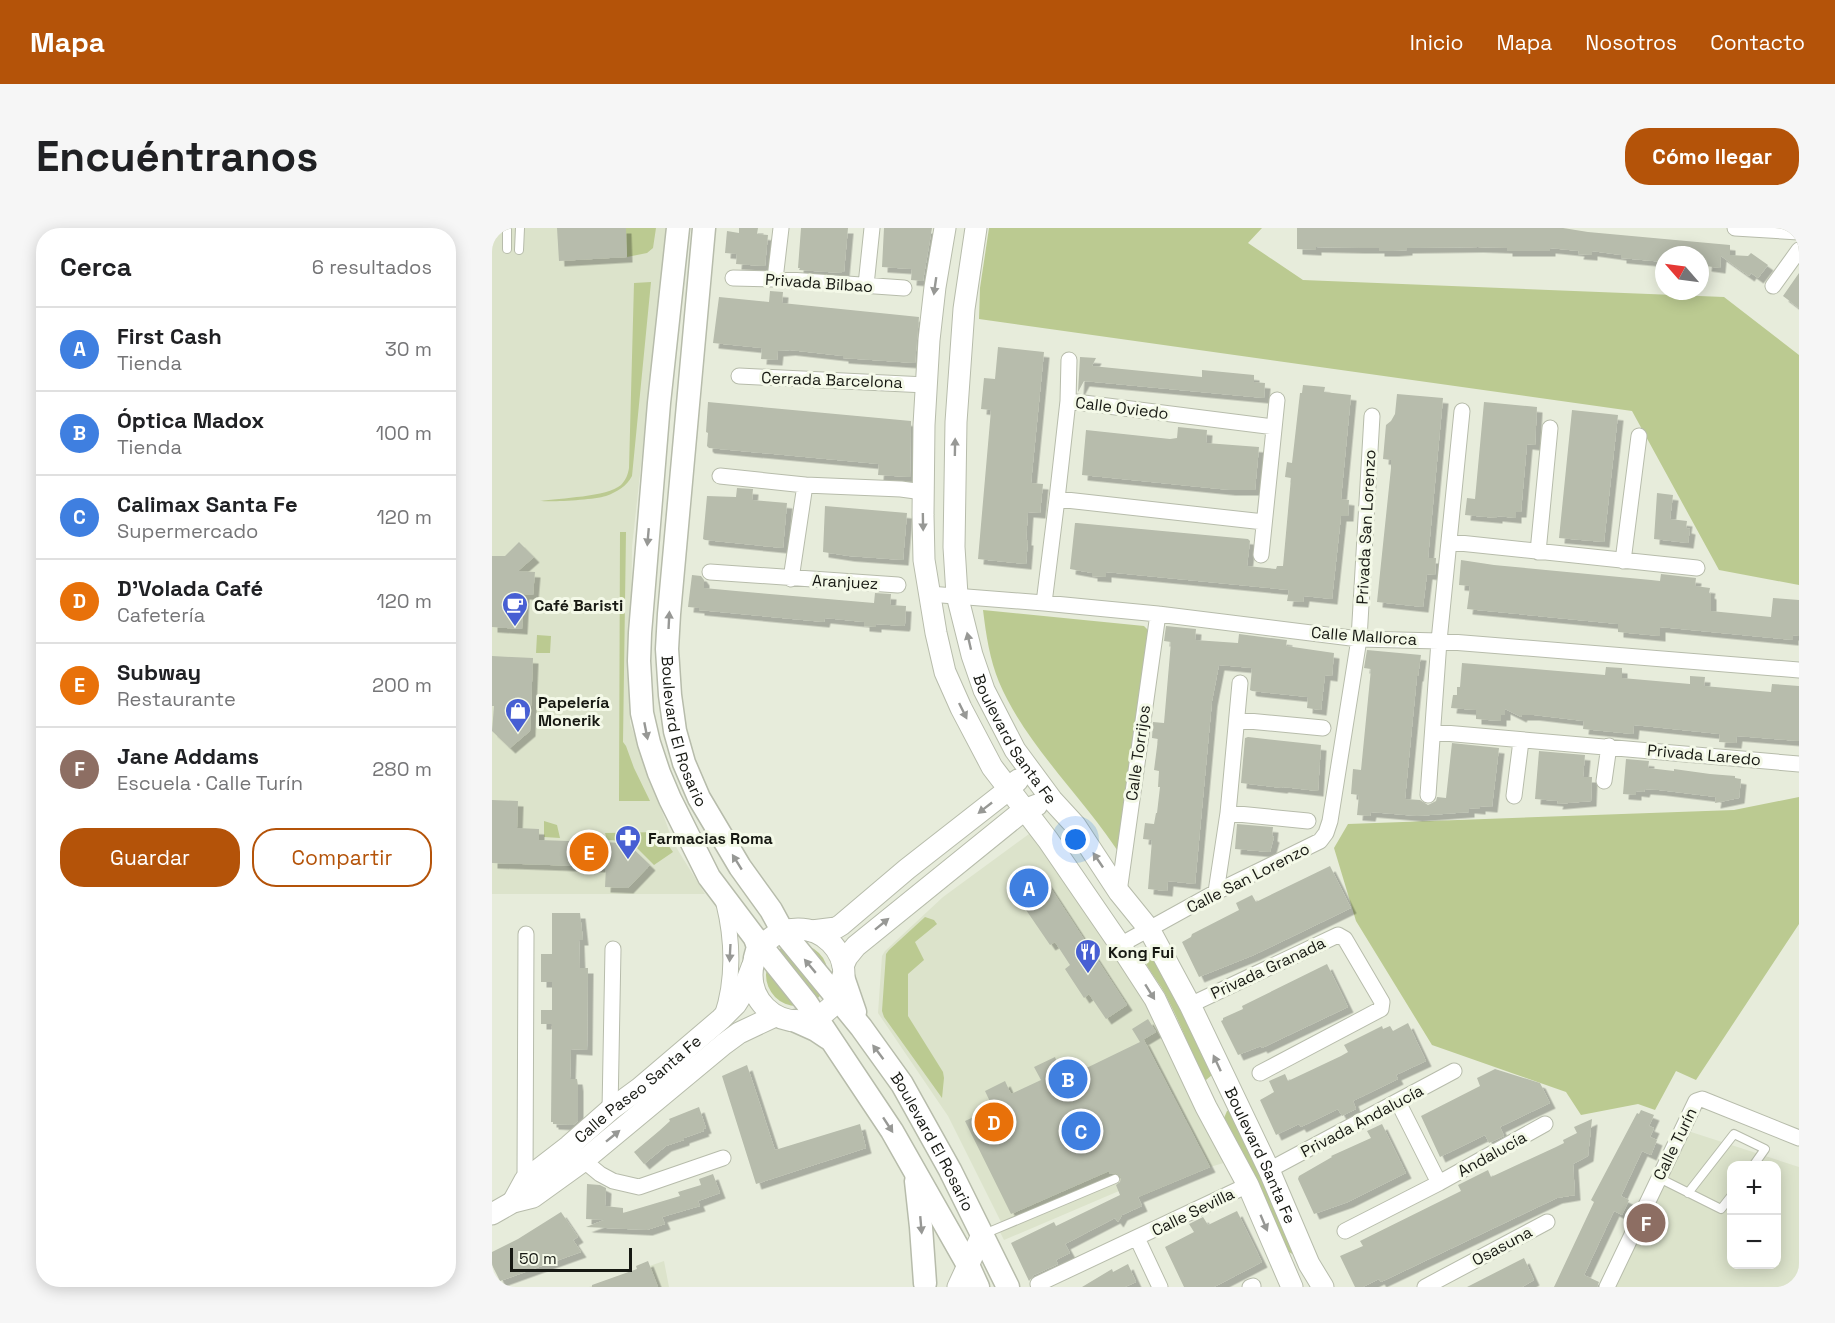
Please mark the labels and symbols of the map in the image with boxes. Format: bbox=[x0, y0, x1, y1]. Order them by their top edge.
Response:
north arrow bbox=[1655, 246, 1709, 300]
street label: Privada Bilbao bbox=[764, 269, 874, 297]
one-way arrow bbox=[931, 276, 940, 295]
street label: Cerrada Barcelona bbox=[761, 367, 903, 393]
street label: Calle Oviedo bbox=[1074, 392, 1170, 424]
one-way arrow bbox=[951, 437, 960, 456]
street label: Privada San Lorenzo bbox=[1351, 449, 1381, 605]
one-way arrow bbox=[918, 513, 928, 532]
one-way arrow bbox=[643, 528, 653, 547]
street label: Aranjuez bbox=[811, 570, 879, 594]
cafe icon: Café Baristi bbox=[500, 590, 530, 628]
place label: Café Baristi bbox=[534, 595, 623, 616]
one-way arrow bbox=[664, 610, 673, 629]
street label: Calle Mallorca bbox=[1310, 622, 1418, 650]
one-way arrow bbox=[963, 632, 973, 650]
street label: Boulevard El Rosario bbox=[657, 655, 712, 811]
street label: Boulevard Santa Fe bbox=[969, 671, 1062, 808]
place label: Papelería Monerik bbox=[538, 692, 610, 731]
shop icon: Papelería Monerik bbox=[503, 696, 533, 734]
one-way arrow bbox=[958, 703, 968, 720]
street label: Calle Torrijos bbox=[1121, 704, 1155, 802]
one-way arrow bbox=[642, 722, 651, 741]
street label: Privada Laredo bbox=[1646, 740, 1762, 770]
one-way arrow bbox=[977, 801, 993, 814]
pharmacy icon: Farmacias Roma bbox=[613, 823, 643, 861]
your location bbox=[1061, 825, 1090, 854]
place label: Farmacias Roma bbox=[648, 828, 773, 849]
pin: E bbox=[570, 830, 608, 874]
street label: Calle San Lorenzo bbox=[1183, 838, 1313, 918]
one-way arrow bbox=[1092, 852, 1104, 868]
one-way arrow bbox=[732, 854, 743, 871]
pin: A bbox=[1010, 866, 1048, 910]
one-way arrow bbox=[875, 919, 890, 931]
street label: Privada Granada bbox=[1207, 932, 1329, 1004]
restaurant icon: Kong Fui bbox=[1073, 937, 1103, 975]
place label: Kong Fui bbox=[1108, 942, 1174, 963]
one-way arrow bbox=[726, 943, 735, 962]
one-way arrow bbox=[804, 958, 817, 974]
one-way arrow bbox=[1145, 984, 1156, 1000]
street label: Calle Paseo Santa Fe bbox=[570, 1030, 705, 1147]
one-way arrow bbox=[873, 1045, 885, 1060]
one-way arrow bbox=[1213, 1055, 1222, 1072]
pin: B bbox=[1048, 1056, 1088, 1102]
street label: Boulevard El Rosario bbox=[886, 1068, 979, 1214]
street label: Privada Andalucía bbox=[1297, 1080, 1427, 1162]
street label: Boulevard Santa Fe bbox=[1220, 1083, 1301, 1227]
pin: D bbox=[974, 1100, 1014, 1144]
street label: Calle Turín bbox=[1648, 1104, 1702, 1184]
pin: C bbox=[1062, 1108, 1100, 1154]
one-way arrow bbox=[882, 1116, 894, 1132]
street label: Andalucía bbox=[1454, 1126, 1530, 1182]
one-way arrow bbox=[606, 1130, 621, 1143]
street label: Calle Sevilla bbox=[1148, 1183, 1238, 1241]
pin: F bbox=[1626, 1200, 1666, 1246]
one-way arrow bbox=[1260, 1214, 1270, 1232]
one-way arrow bbox=[916, 1215, 926, 1234]
street label: Osasuna bbox=[1468, 1221, 1536, 1271]
scale bar bbox=[510, 1245, 632, 1272]

